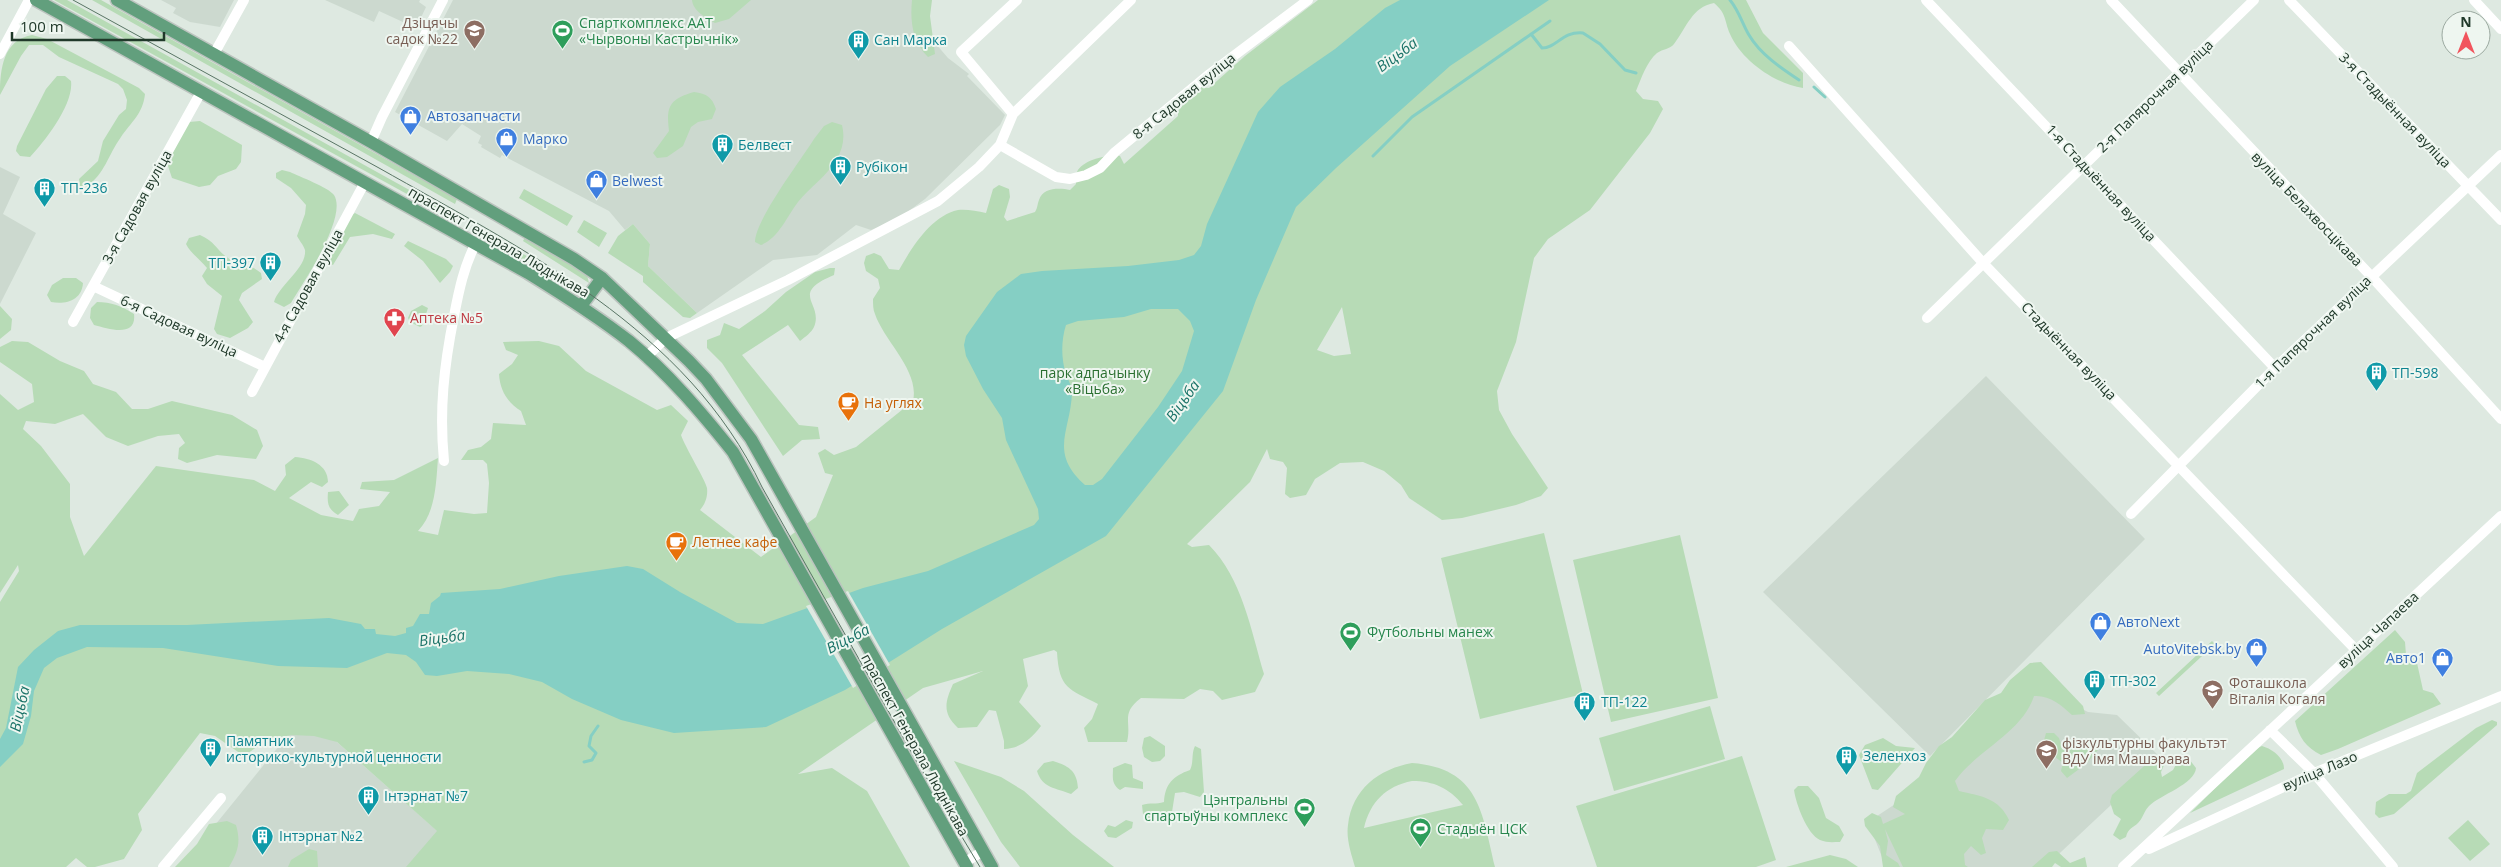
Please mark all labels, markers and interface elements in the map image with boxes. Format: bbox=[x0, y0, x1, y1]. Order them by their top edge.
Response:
scale bar bbox=[12, 10, 165, 42]
north arrow bbox=[2441, 10, 2491, 60]
text: N bbox=[2460, 12, 2472, 31]
place label: Дзіцячы садок №22 bbox=[386, 13, 458, 48]
place label: Спарткомплекс ААТ «Чырвоны Кастрычнік» bbox=[579, 13, 739, 48]
text: 100 m bbox=[20, 16, 64, 36]
school or university icon: Дзіцячы садок №22 bbox=[462, 19, 486, 50]
sports icon: Спарткомплекс ААТ «Чырвоны Кастрычнік» bbox=[551, 19, 575, 50]
building icon: Сан Марка bbox=[846, 28, 870, 59]
place label: Сан Марка bbox=[874, 30, 947, 49]
water label: Віцьба bbox=[1372, 32, 1421, 76]
street label: 2-я Папярочная вуліца bbox=[2092, 35, 2217, 156]
street label: 8-я Садовая вуліца bbox=[1128, 48, 1239, 143]
street label: 3-я Стадыённая вуліца bbox=[2335, 48, 2456, 172]
shop icon: Автозапчасти bbox=[399, 104, 423, 135]
place label: Автозапчасти bbox=[427, 106, 521, 125]
street label: 1-я Стадыённая вуліца bbox=[2042, 120, 2161, 245]
shop icon: Марко bbox=[495, 127, 519, 158]
place label: Марко bbox=[523, 129, 568, 148]
building icon: Белвест bbox=[710, 133, 734, 164]
place label: Белвест bbox=[738, 135, 792, 154]
street label: 3-я Садовая вуліца bbox=[97, 146, 176, 267]
street label: вуліца Белахвосцікава bbox=[2248, 147, 2367, 270]
building icon: Рубікон bbox=[828, 155, 852, 186]
place label: Рубікон bbox=[856, 157, 908, 176]
shop icon: Belwest bbox=[584, 169, 608, 200]
place label: Belwest bbox=[612, 171, 663, 190]
building icon: ТП-236 bbox=[33, 176, 57, 207]
place label: ТП-236 bbox=[61, 178, 107, 197]
street label: праспект Генерала Люднікава bbox=[405, 182, 593, 301]
street label: 4-я Садовая вуліца bbox=[268, 225, 347, 346]
building icon: ТП-397 bbox=[259, 251, 283, 282]
place label: ТП-397 bbox=[209, 253, 255, 272]
street label: 1-я Папярочная вуліца bbox=[2250, 271, 2375, 392]
street label: 6-я Садовая вуліца bbox=[118, 290, 241, 361]
street label: Стадыённая вуліца bbox=[2017, 297, 2121, 404]
pharmacy icon: Аптека №5 bbox=[382, 306, 406, 337]
place label: Аптека №5 bbox=[410, 308, 483, 327]
building icon: ТП-598 bbox=[2364, 361, 2388, 392]
park label: парк адпачынку «Віцьба» bbox=[1040, 363, 1151, 398]
place label: ТП-598 bbox=[2392, 363, 2438, 382]
water label: Віцьба bbox=[1161, 375, 1204, 425]
cafe icon: На углях bbox=[836, 391, 860, 422]
place label: На углях bbox=[864, 393, 923, 412]
cafe icon: Летнее кафе bbox=[664, 530, 688, 561]
place label: Летнее кафе bbox=[692, 532, 778, 551]
street label: вуліца Чапаева bbox=[2333, 587, 2422, 672]
shop icon: АвтоNext bbox=[2089, 610, 2113, 641]
place label: АвтоNext bbox=[2117, 612, 2180, 631]
water label: Віцьба bbox=[822, 618, 873, 657]
sports icon: Футбольны манеж bbox=[1339, 620, 1363, 651]
place label: Футбольны манеж bbox=[1367, 622, 1494, 641]
water label: Віцьба bbox=[418, 624, 467, 650]
shop icon: AutoVitebsk.by bbox=[2245, 637, 2269, 668]
place label: AutoVitebsk.by bbox=[2144, 639, 2242, 658]
shop icon: Авто1 bbox=[2430, 646, 2454, 677]
place label: Авто1 bbox=[2386, 648, 2426, 667]
street label: праспект Генерала Люднікава bbox=[857, 650, 974, 839]
building icon: ТП-302 bbox=[2082, 669, 2106, 700]
place label: ТП-302 bbox=[2110, 671, 2156, 690]
place label: Фоташкола Віталія Когаля bbox=[2229, 673, 2325, 708]
school or university icon: Фоташкола Віталія Когаля bbox=[2201, 679, 2225, 710]
water label: Віцьба bbox=[4, 684, 34, 733]
building icon: ТП-122 bbox=[1573, 690, 1597, 721]
place label: ТП-122 bbox=[1601, 692, 1647, 711]
place label: Памятник историко-культурной ценности bbox=[226, 731, 442, 766]
place label: фізкультурны факультэт ВДУ імя Машэрава bbox=[2062, 733, 2227, 768]
building icon: Памятник историко-культурной ценности bbox=[198, 737, 222, 768]
school or university icon: фізкультурны факультэт ВДУ імя Машэрава bbox=[2034, 739, 2058, 770]
building icon: Зеленхоз bbox=[1835, 744, 1859, 775]
place label: Зеленхоз bbox=[1863, 746, 1927, 765]
street label: вуліца Лазо bbox=[2279, 746, 2360, 795]
building icon: Інтэрнат №7 bbox=[356, 784, 380, 815]
place label: Інтэрнат №7 bbox=[384, 786, 468, 805]
place label: Цэнтральны спартыўны комплекс bbox=[1144, 790, 1288, 825]
sports icon: Цэнтральны спартыўны комплекс bbox=[1292, 796, 1316, 827]
sports icon: Стадыён ЦСК bbox=[1409, 817, 1433, 848]
place label: Стадыён ЦСК bbox=[1437, 819, 1527, 838]
building icon: Інтэрнат №2 bbox=[251, 824, 275, 855]
place label: Інтэрнат №2 bbox=[279, 826, 363, 845]

